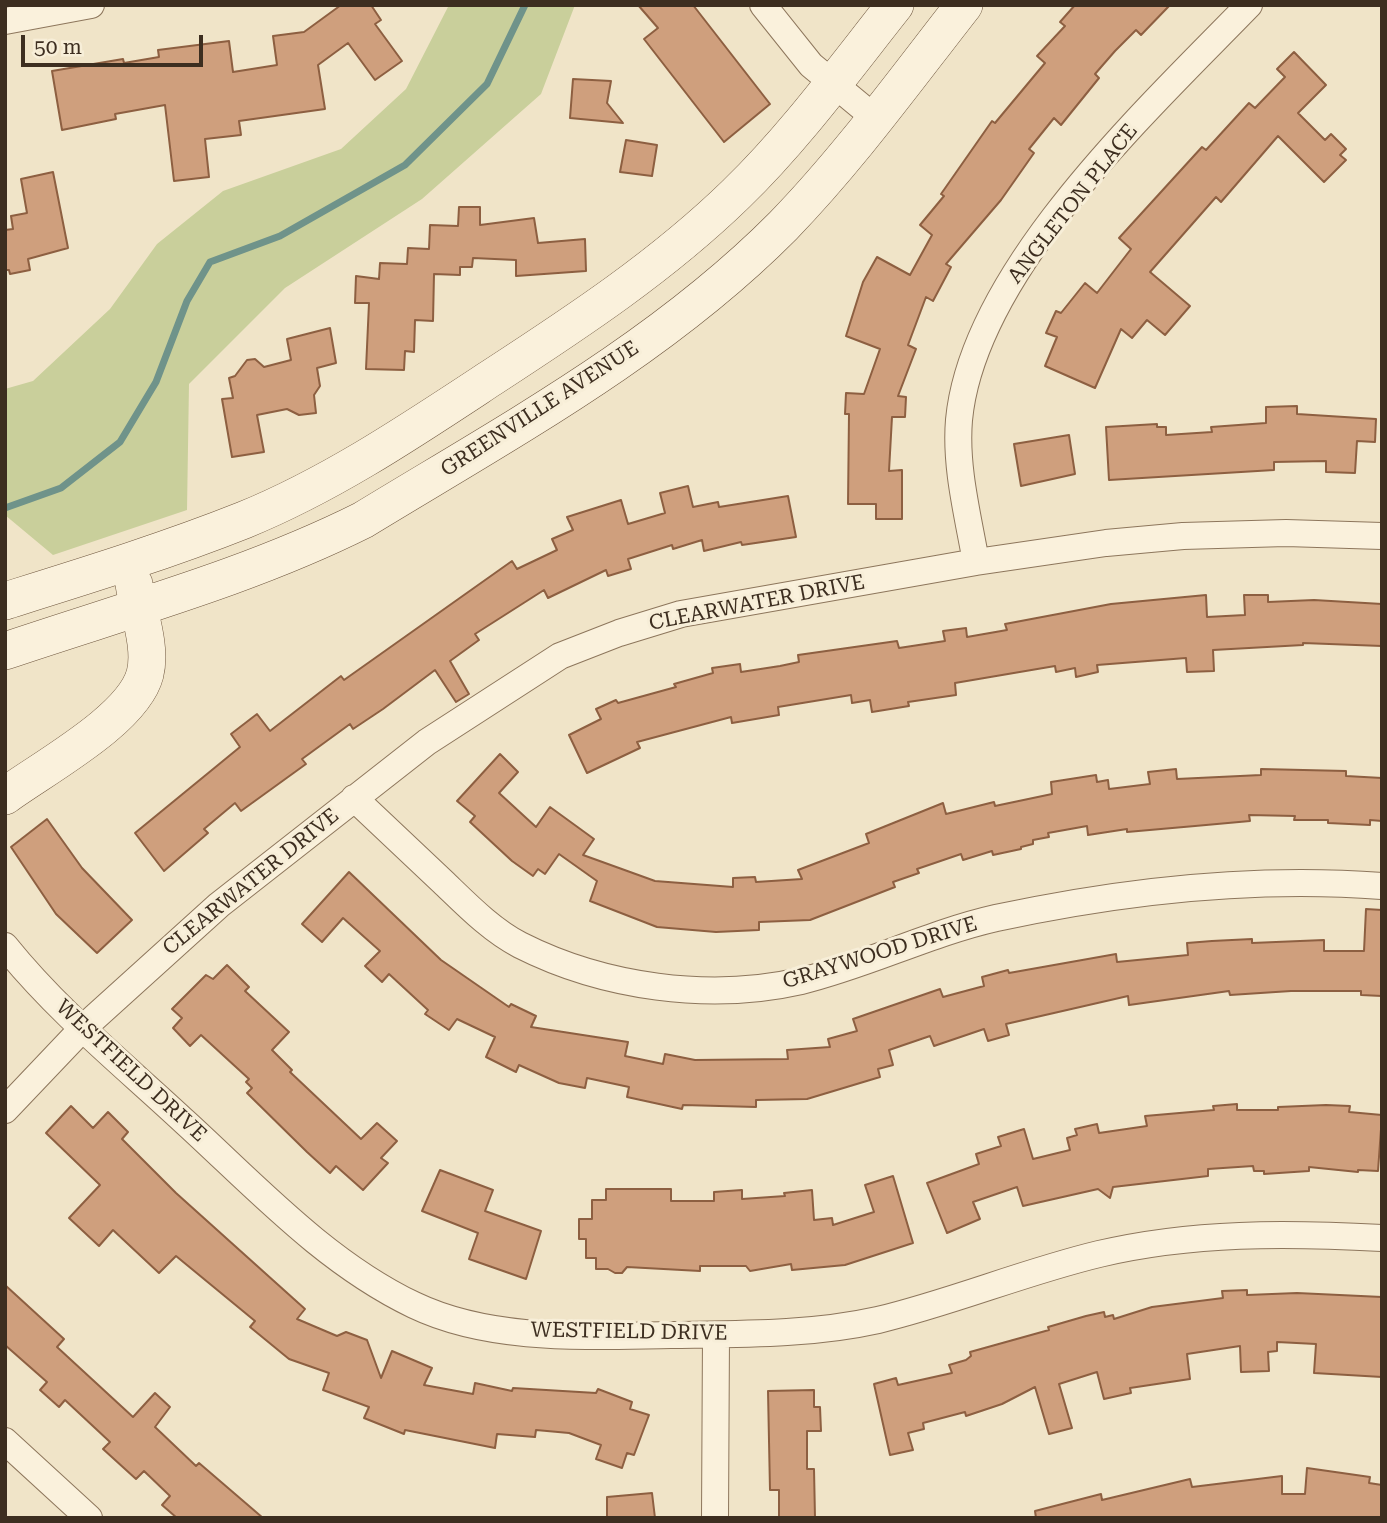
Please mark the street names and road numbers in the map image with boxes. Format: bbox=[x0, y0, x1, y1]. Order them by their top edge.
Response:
street label: ANGLETON PLACE bbox=[1003, 119, 1143, 289]
street label: GREENVILLE AVENUE bbox=[436, 336, 644, 482]
street label: CLEARWATER DRIVE bbox=[647, 570, 867, 636]
street label: CLEARWATER DRIVE bbox=[158, 803, 344, 961]
street label: GRAYWOOD DRIVE bbox=[780, 911, 980, 995]
street label: WESTFIELD DRIVE bbox=[50, 995, 212, 1147]
street label: WESTFIELD DRIVE bbox=[530, 1318, 728, 1346]

